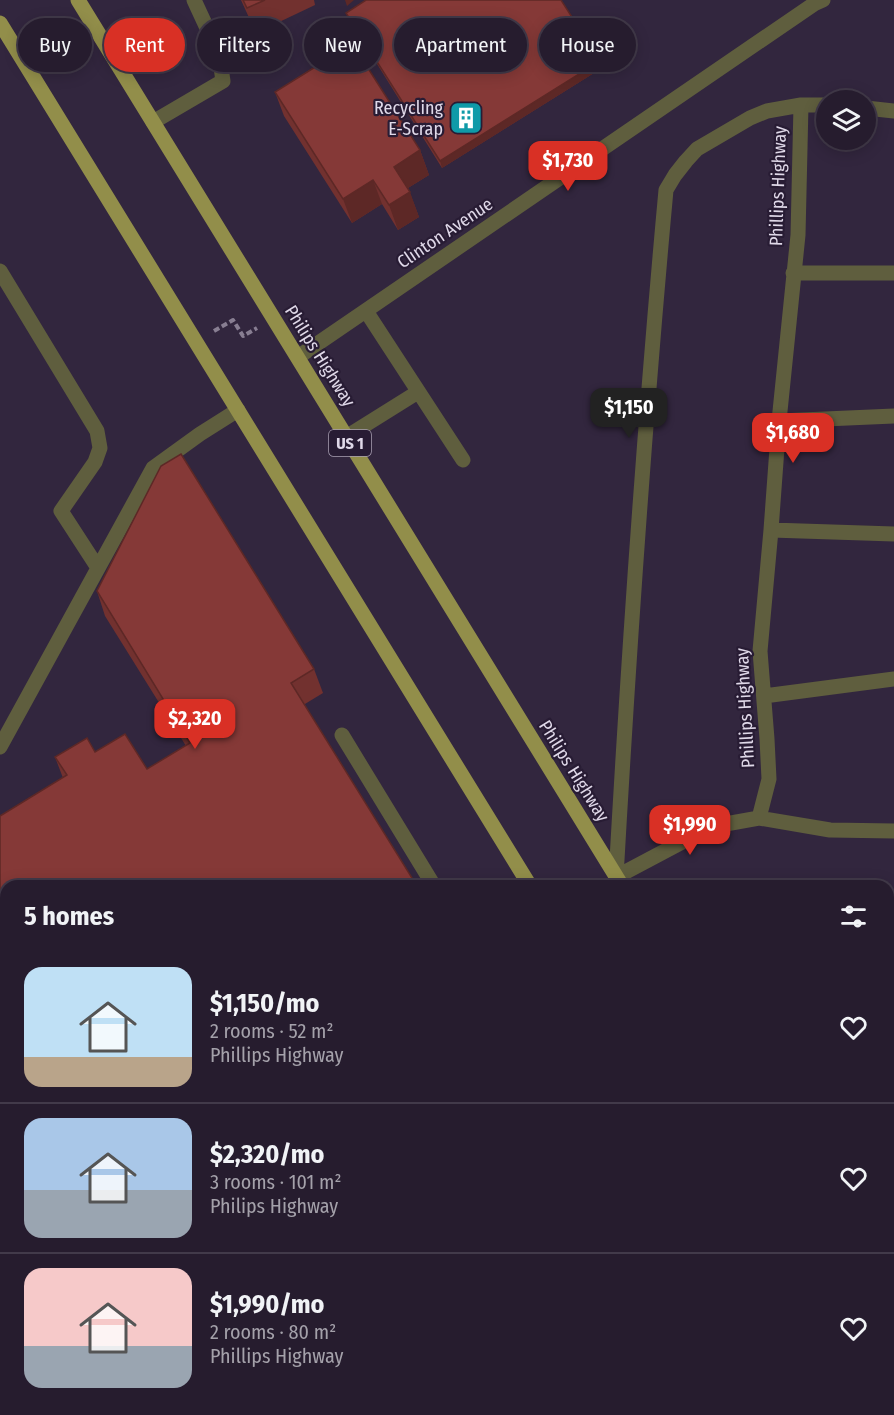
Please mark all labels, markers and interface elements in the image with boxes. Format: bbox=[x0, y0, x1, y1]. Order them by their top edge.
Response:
chip: Buy bbox=[18, 18, 92, 72]
chip: Rent bbox=[104, 18, 185, 72]
chip: Filters bbox=[197, 18, 292, 72]
chip: New bbox=[304, 18, 382, 72]
chip: Apartment bbox=[394, 18, 527, 72]
chip: House bbox=[539, 18, 636, 72]
map controls bbox=[816, 90, 876, 150]
button: layers bbox=[816, 90, 876, 150]
place label: Recycling E-Scrap bbox=[374, 97, 444, 140]
building icon: Recycling E-Scrap bbox=[448, 100, 484, 136]
street label: Phillips Highway bbox=[765, 126, 791, 246]
pin: $1,730 bbox=[519, 141, 617, 192]
text: $1,730 bbox=[542, 148, 594, 172]
street label: Clinton Avenue bbox=[393, 193, 497, 273]
street label: Philips Highway bbox=[280, 301, 360, 411]
pin: $1,150 bbox=[580, 388, 678, 439]
text: $1,150 bbox=[604, 395, 654, 419]
pin: $1,680 bbox=[744, 413, 842, 464]
text: $1,680 bbox=[766, 420, 820, 444]
road number: US 1 bbox=[329, 430, 371, 456]
street label: Phillips Highway bbox=[731, 647, 759, 769]
pin: $2,320 bbox=[146, 699, 244, 750]
text: $2,320 bbox=[168, 706, 222, 730]
street label: Philips Highway bbox=[534, 716, 614, 826]
pin: $1,990 bbox=[641, 805, 739, 856]
text: $1,990 bbox=[663, 812, 717, 836]
icon: filters bbox=[837, 900, 870, 933]
text: 5 homes bbox=[24, 901, 114, 932]
text: $1,150/mo bbox=[210, 988, 319, 1019]
icon: home bbox=[72, 991, 144, 1063]
icon: heart bbox=[837, 1011, 870, 1044]
text: 2 rooms · 52 m² bbox=[210, 1019, 334, 1043]
text: Phillips Highway bbox=[210, 1043, 343, 1067]
text: $2,320/mo bbox=[210, 1139, 324, 1170]
icon: home bbox=[72, 1142, 144, 1214]
icon: heart bbox=[837, 1162, 870, 1195]
text: 3 rooms · 101 m² bbox=[210, 1170, 341, 1194]
text: Philips Highway bbox=[210, 1194, 338, 1218]
text: $1,990/mo bbox=[210, 1289, 325, 1320]
icon: home bbox=[72, 1292, 144, 1364]
icon: heart bbox=[837, 1312, 870, 1345]
text: 2 rooms · 80 m² bbox=[210, 1320, 336, 1344]
text: Phillips Highway bbox=[210, 1344, 343, 1368]

